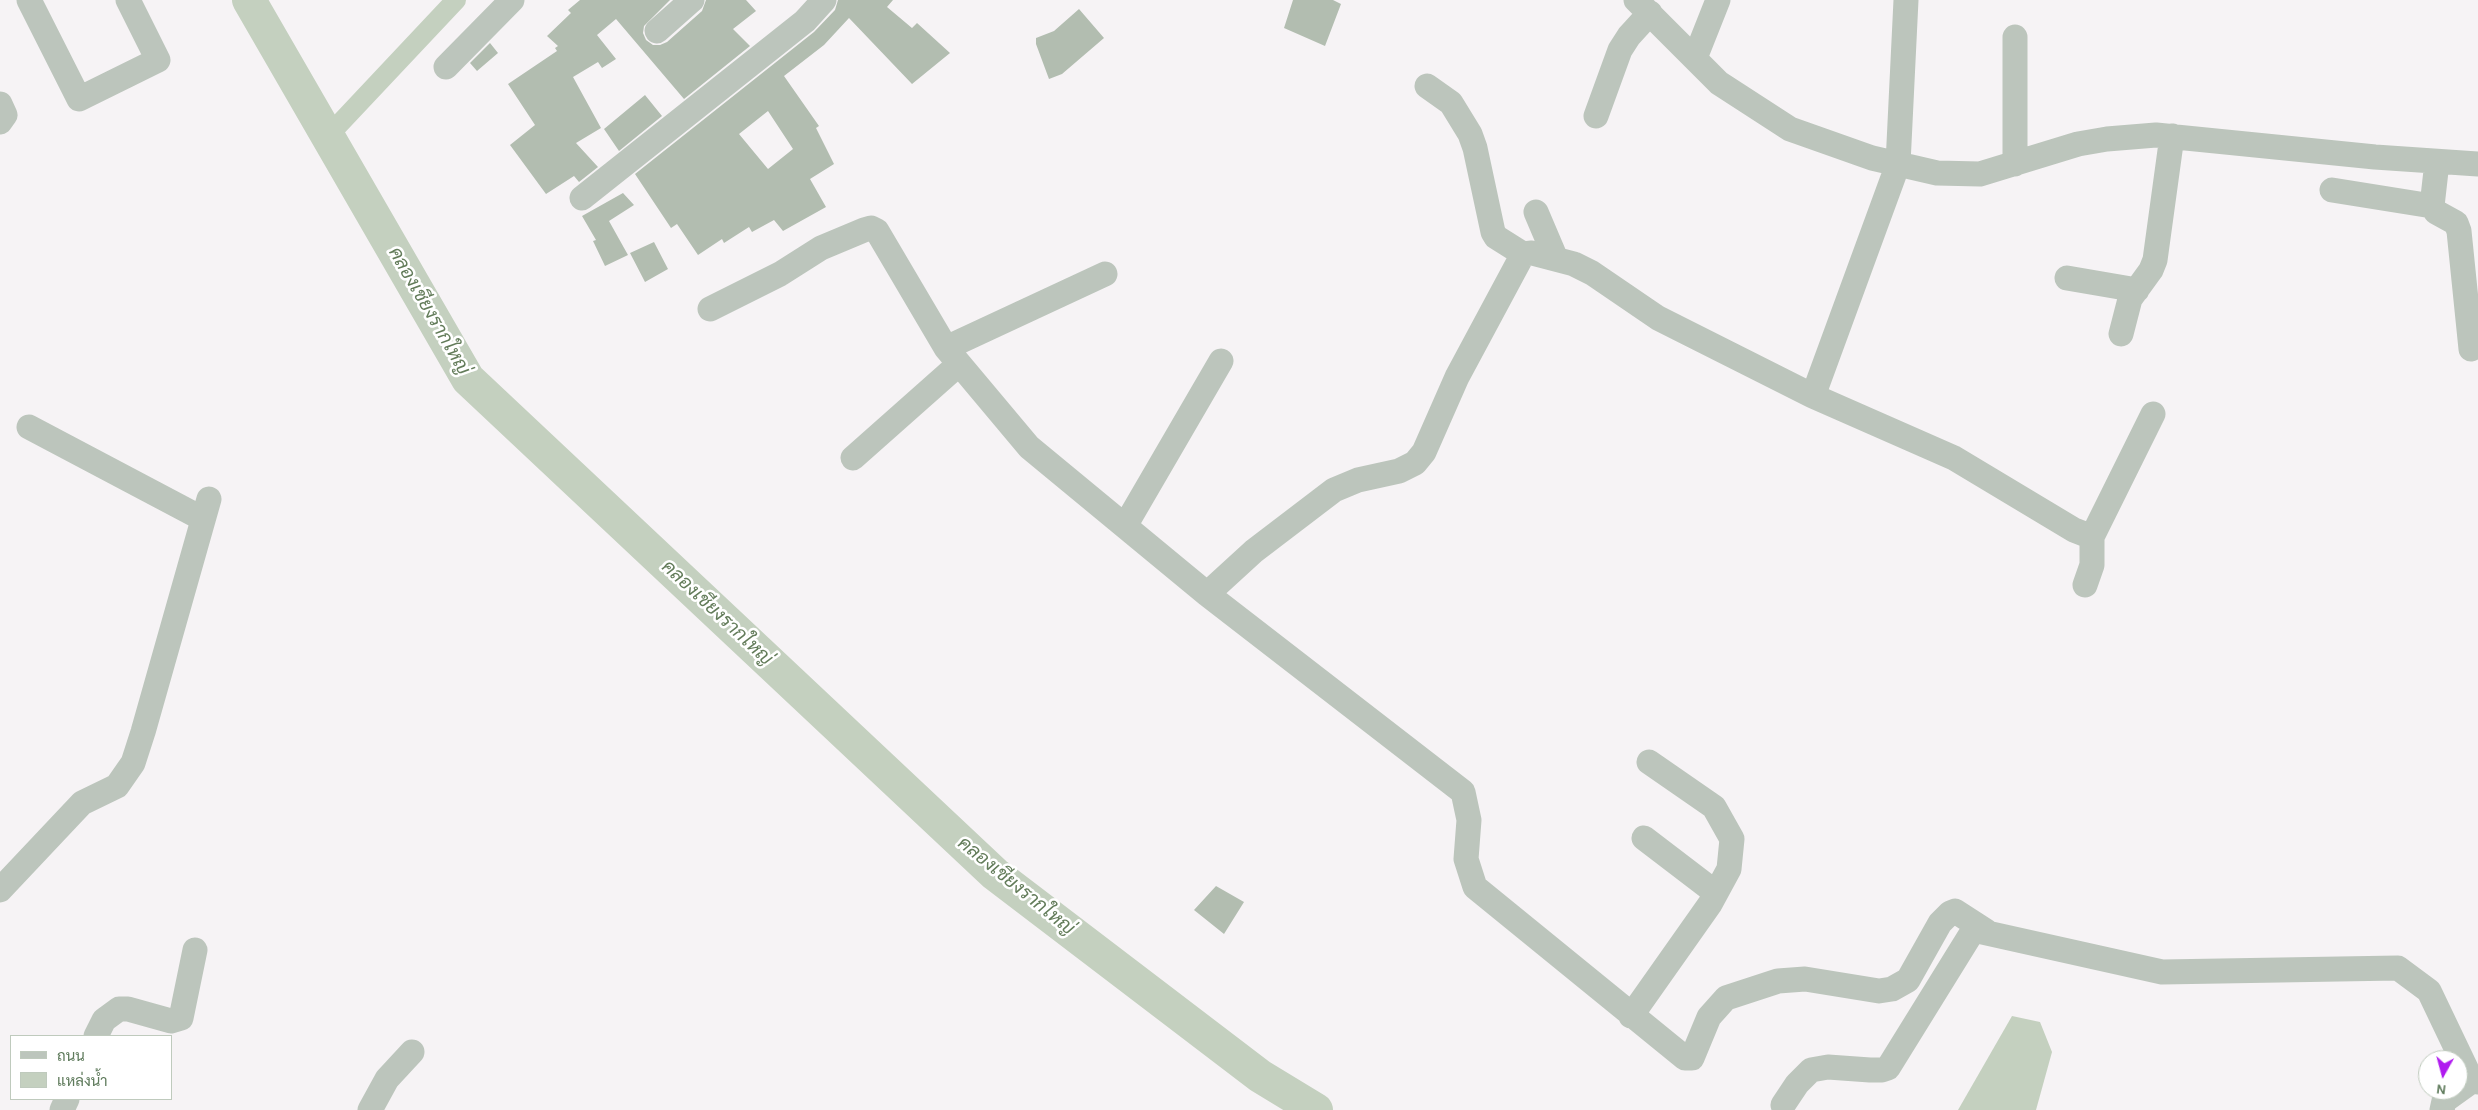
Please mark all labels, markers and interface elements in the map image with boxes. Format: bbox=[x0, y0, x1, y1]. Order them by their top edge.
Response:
water label: คลองเชียงรากใหญ่ bbox=[383, 243, 475, 379]
water label: คลองเชียงรากใหญ่ bbox=[657, 556, 777, 670]
water label: คลองเชียงรากใหญ่ bbox=[953, 832, 1079, 940]
legend bbox=[10, 1035, 172, 1100]
text: ถนน bbox=[57, 1047, 85, 1065]
north arrow bbox=[2418, 1050, 2468, 1100]
text: แหล่งน้ำ bbox=[57, 1072, 108, 1090]
text: N bbox=[2435, 1080, 2447, 1098]

